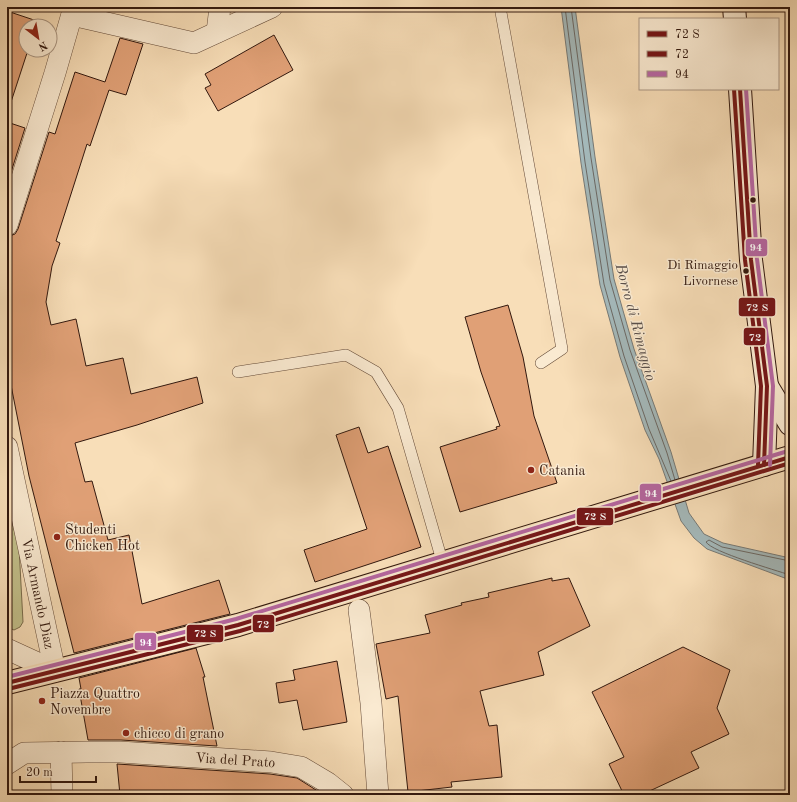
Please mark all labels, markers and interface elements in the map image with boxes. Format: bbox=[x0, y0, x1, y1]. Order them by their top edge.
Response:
north arrow bbox=[18, 18, 58, 58]
legend bbox=[639, 18, 779, 90]
text: 72 S bbox=[675, 29, 700, 41]
text: N bbox=[35, 38, 49, 52]
text: 72 bbox=[675, 49, 689, 61]
text: 94 bbox=[675, 69, 689, 81]
unlabelled marker bbox=[748, 195, 758, 205]
line badge: 94 bbox=[745, 238, 768, 257]
text: 94 bbox=[750, 243, 762, 254]
place label: Di Rimaggio Livornese bbox=[667, 259, 738, 288]
water label: Borro di Rimaggio bbox=[611, 261, 657, 383]
marker: Di Rimaggio Livornese bbox=[741, 266, 751, 276]
line badge: 72 S bbox=[738, 297, 776, 317]
text: 72 S bbox=[746, 303, 769, 314]
line badge: 72 bbox=[743, 327, 766, 346]
text: 72 bbox=[749, 333, 761, 344]
place label: Catania bbox=[539, 464, 585, 478]
marker: Catania bbox=[526, 465, 536, 475]
line badge: 94 bbox=[639, 483, 662, 502]
text: 94 bbox=[645, 489, 657, 500]
line badge: 72 S bbox=[576, 507, 614, 526]
text: 72 S bbox=[584, 512, 607, 523]
place label: Studenti Chicken Hot bbox=[65, 523, 140, 553]
marker: Studenti Chicken Hot bbox=[52, 532, 62, 542]
street label: Via Armando Diaz bbox=[19, 537, 56, 651]
line badge: 72 bbox=[252, 614, 275, 633]
text: 72 bbox=[257, 620, 269, 631]
line badge: 72 S bbox=[186, 624, 224, 643]
text: 72 S bbox=[194, 629, 217, 640]
line badge: 94 bbox=[134, 632, 157, 651]
text: 94 bbox=[140, 638, 152, 649]
place label: Piazza Quattro Novembre bbox=[50, 687, 140, 717]
marker: Piazza Quattro Novembre bbox=[37, 696, 47, 706]
place label: chicco di grano bbox=[134, 727, 224, 741]
marker: chicco di grano bbox=[121, 728, 131, 738]
street label: Via del Prato bbox=[195, 751, 277, 771]
scale bar bbox=[20, 758, 96, 784]
text: 20 m bbox=[26, 767, 53, 779]

